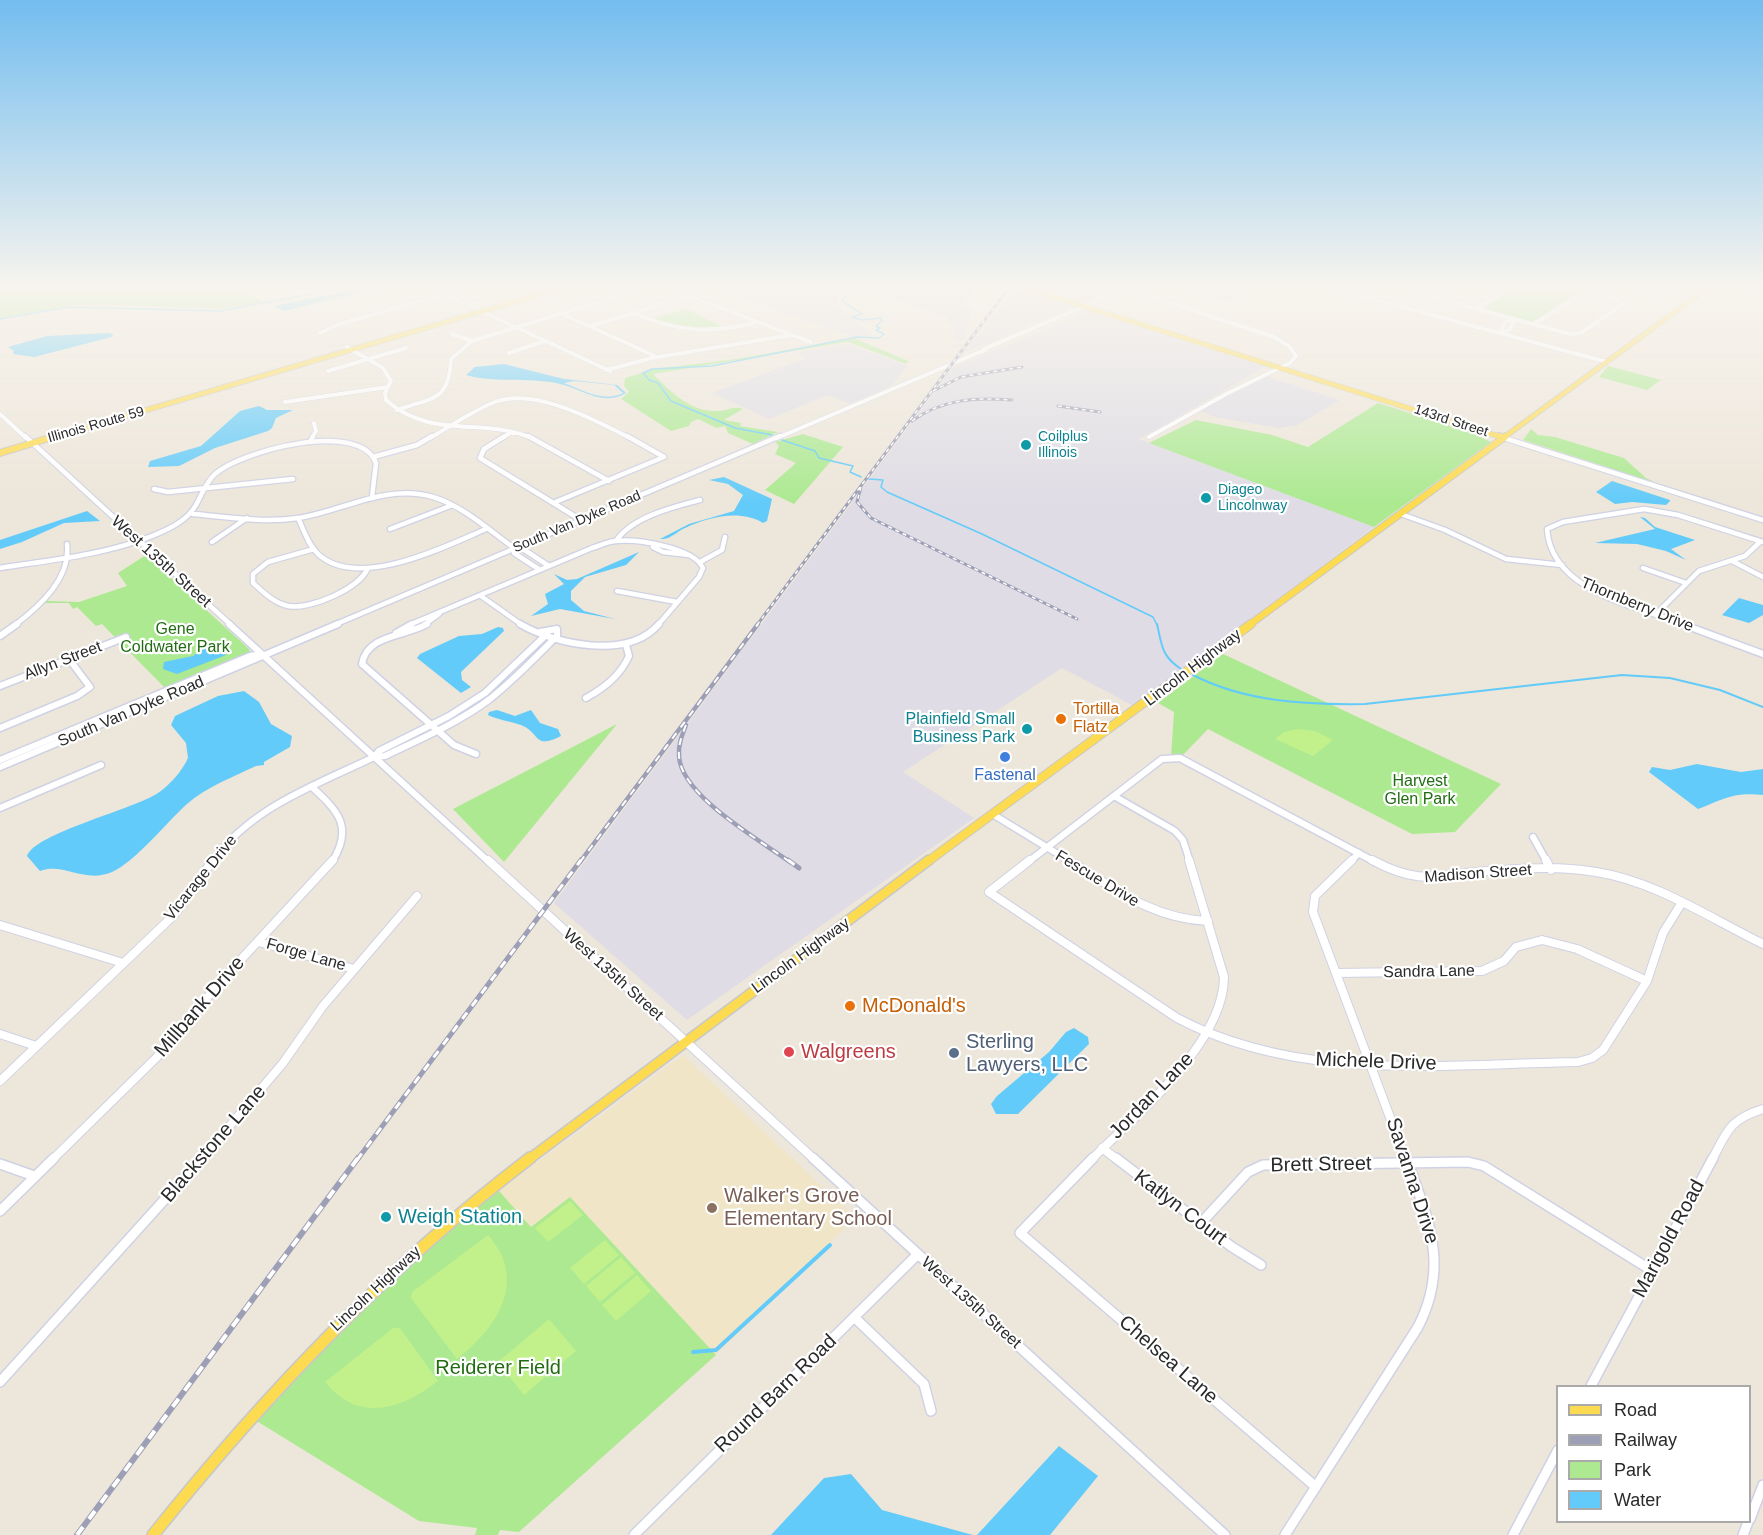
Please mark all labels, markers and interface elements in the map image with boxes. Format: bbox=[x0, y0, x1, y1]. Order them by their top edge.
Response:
street label: 143rd Street bbox=[1412, 401, 1490, 441]
street label: Illinois Route 59 bbox=[46, 403, 146, 447]
place label: Coilplus Illinois bbox=[1038, 429, 1088, 461]
marker: Coilplus Illinois bbox=[1019, 438, 1033, 452]
place label: Diageo Lincolnway bbox=[1218, 482, 1287, 514]
street label: South Van Dyke Road bbox=[510, 487, 644, 557]
marker: Diageo Lincolnway bbox=[1199, 491, 1213, 505]
street label: West 135th Street bbox=[107, 512, 215, 612]
street label: Thornberry Drive bbox=[1578, 574, 1696, 636]
park label: Gene Coldwater Park bbox=[120, 620, 230, 658]
street label: Lincoln Highway bbox=[1141, 625, 1245, 711]
street label: Allyn Street bbox=[21, 637, 105, 685]
street label: South Van Dyke Road bbox=[55, 672, 207, 752]
place label: Tortilla Flatz bbox=[1073, 700, 1119, 738]
place label: Plainfield Small Business Park bbox=[906, 710, 1015, 748]
marker: Tortilla Flatz bbox=[1054, 712, 1068, 726]
marker: Plainfield Small Business Park bbox=[1020, 722, 1034, 736]
marker: Fastenal bbox=[998, 750, 1012, 764]
place label: Fastenal bbox=[974, 766, 1036, 786]
park label: Harvest Glen Park bbox=[1384, 772, 1456, 810]
street label: Vicarage Drive bbox=[161, 831, 241, 925]
street label: Fescue Drive bbox=[1052, 847, 1142, 911]
street label: Madison Street bbox=[1424, 861, 1532, 887]
street label: Lincoln Highway bbox=[748, 914, 854, 998]
street label: West 135th Street bbox=[559, 925, 667, 1025]
street label: Forge Lane bbox=[264, 934, 348, 976]
street label: Millbank Drive bbox=[150, 952, 250, 1062]
street label: Sandra Lane bbox=[1383, 962, 1475, 982]
place label: McDonald's bbox=[862, 994, 966, 1018]
marker: McDonald's bbox=[843, 999, 857, 1013]
place label: Sterling Lawyers, LLC bbox=[966, 1030, 1088, 1077]
place label: Walgreens bbox=[801, 1040, 896, 1064]
marker: Walgreens bbox=[782, 1045, 796, 1059]
marker: Sterling Lawyers, LLC bbox=[947, 1046, 961, 1060]
street label: Jordan Lane bbox=[1105, 1048, 1199, 1144]
street label: Michele Drive bbox=[1315, 1048, 1437, 1076]
street label: Blackstone Lane bbox=[156, 1080, 272, 1208]
street label: Savanna Drive bbox=[1380, 1115, 1444, 1247]
street label: Brett Street bbox=[1270, 1152, 1372, 1178]
street label: Katlyn Court bbox=[1129, 1165, 1231, 1251]
street label: Marigold Road bbox=[1628, 1176, 1710, 1302]
place label: Walker's Grove Elementary School bbox=[724, 1184, 892, 1231]
marker: Walker's Grove Elementary School bbox=[705, 1201, 719, 1215]
place label: Weigh Station bbox=[398, 1205, 522, 1229]
marker: Weigh Station bbox=[379, 1210, 393, 1224]
street label: Lincoln Highway bbox=[327, 1242, 425, 1336]
street label: West 135th Street bbox=[917, 1253, 1025, 1353]
street label: Chelsea Lane bbox=[1114, 1310, 1222, 1410]
street label: Round Barn Road bbox=[710, 1330, 842, 1458]
park label: Reiderer Field bbox=[435, 1356, 561, 1380]
legend bbox=[1556, 1385, 1751, 1523]
text: Road bbox=[1614, 1400, 1657, 1420]
text: Railway bbox=[1614, 1430, 1677, 1450]
text: Park bbox=[1614, 1460, 1651, 1480]
text: Water bbox=[1614, 1490, 1661, 1510]

